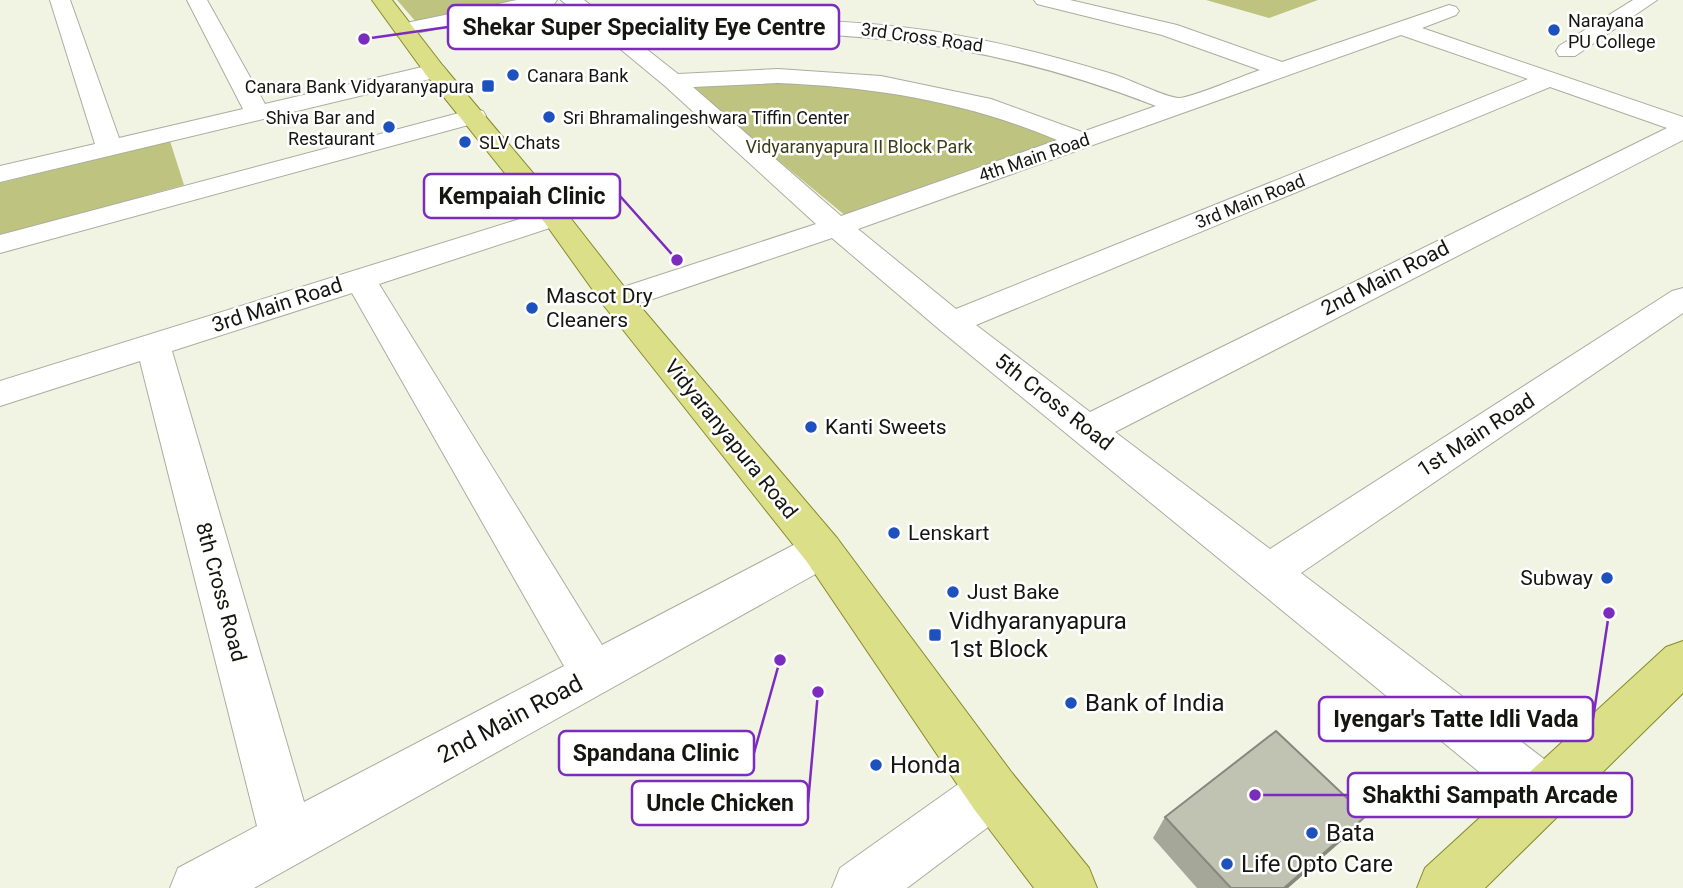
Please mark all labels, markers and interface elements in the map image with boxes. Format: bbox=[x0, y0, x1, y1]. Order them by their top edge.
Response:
callout: Shekar Super Speciality Eye Centre bbox=[448, 5, 839, 49]
place label: Narayana PU College bbox=[1568, 10, 1655, 52]
text: Shekar Super Speciality Eye Centre bbox=[463, 14, 825, 41]
street label: 3rd Cross Road bbox=[860, 18, 984, 56]
marker: Narayana PU College bbox=[1546, 22, 1562, 38]
place label: Canara Bank bbox=[527, 65, 629, 86]
marker: Canara Bank bbox=[505, 67, 521, 83]
place label: Canara Bank Vidyaranyapura bbox=[245, 76, 474, 97]
marker: Canara Bank Vidyaranyapura bbox=[480, 78, 496, 94]
place label: Shiva Bar and Restaurant bbox=[266, 107, 375, 149]
place label: Sri Bhramalingeshwara Tiffin Center bbox=[563, 107, 849, 128]
marker: Sri Bhramalingeshwara Tiffin Center bbox=[541, 109, 557, 125]
marker: Shiva Bar and Restaurant bbox=[381, 119, 397, 135]
street label: 4th Main Road bbox=[976, 128, 1092, 186]
place label: SLV Chats bbox=[479, 132, 560, 153]
marker: SLV Chats bbox=[457, 134, 473, 150]
park label: Vidyaranyapura II Block Park bbox=[745, 136, 974, 157]
street label: 3rd Main Road bbox=[1192, 169, 1308, 233]
callout: Kempaiah Clinic bbox=[424, 174, 620, 218]
text: Kempaiah Clinic bbox=[438, 183, 606, 210]
street label: 2nd Main Road bbox=[1317, 235, 1453, 321]
street label: 3rd Main Road bbox=[209, 273, 345, 337]
place label: Mascot Dry Cleaners bbox=[546, 284, 653, 332]
marker: Mascot Dry Cleaners bbox=[524, 300, 540, 316]
street label: 5th Cross Road bbox=[990, 349, 1118, 455]
street label: Vidyaranyapura Road bbox=[660, 355, 802, 523]
street label: 1st Main Road bbox=[1413, 388, 1539, 482]
place label: Kanti Sweets bbox=[825, 415, 947, 439]
marker: Kanti Sweets bbox=[803, 419, 819, 435]
street label: 8th Cross Road bbox=[191, 520, 251, 664]
place label: Lenskart bbox=[908, 521, 990, 545]
marker: Lenskart bbox=[886, 525, 902, 541]
place label: Subway bbox=[1520, 566, 1593, 590]
marker: Subway bbox=[1599, 570, 1615, 586]
place label: Just Bake bbox=[967, 580, 1059, 604]
marker: Just Bake bbox=[945, 584, 961, 600]
place label: Vidhyaranyapura 1st Block bbox=[949, 607, 1127, 663]
marker: Vidhyaranyapura 1st Block bbox=[927, 627, 943, 643]
street label: 2nd Main Road bbox=[433, 669, 587, 769]
place label: Bank of India bbox=[1085, 689, 1225, 717]
marker: Bank of India bbox=[1063, 695, 1079, 711]
callout: Iyengar's Tatte Idli Vada bbox=[1319, 697, 1593, 741]
text: Iyengar's Tatte Idli Vada bbox=[1333, 706, 1579, 733]
callout: Spandana Clinic bbox=[559, 731, 754, 775]
text: Spandana Clinic bbox=[573, 740, 739, 767]
place label: Honda bbox=[890, 751, 961, 779]
marker: Honda bbox=[868, 757, 884, 773]
callout: Shakthi Sampath Arcade bbox=[1348, 773, 1632, 817]
callout: Uncle Chicken bbox=[632, 781, 808, 825]
text: Shakthi Sampath Arcade bbox=[1362, 782, 1618, 809]
text: Uncle Chicken bbox=[646, 790, 794, 817]
place label: Bata bbox=[1326, 819, 1375, 847]
marker: Bata bbox=[1304, 825, 1320, 841]
place label: Life Opto Care bbox=[1241, 850, 1393, 878]
marker: Life Opto Care bbox=[1219, 856, 1235, 872]

